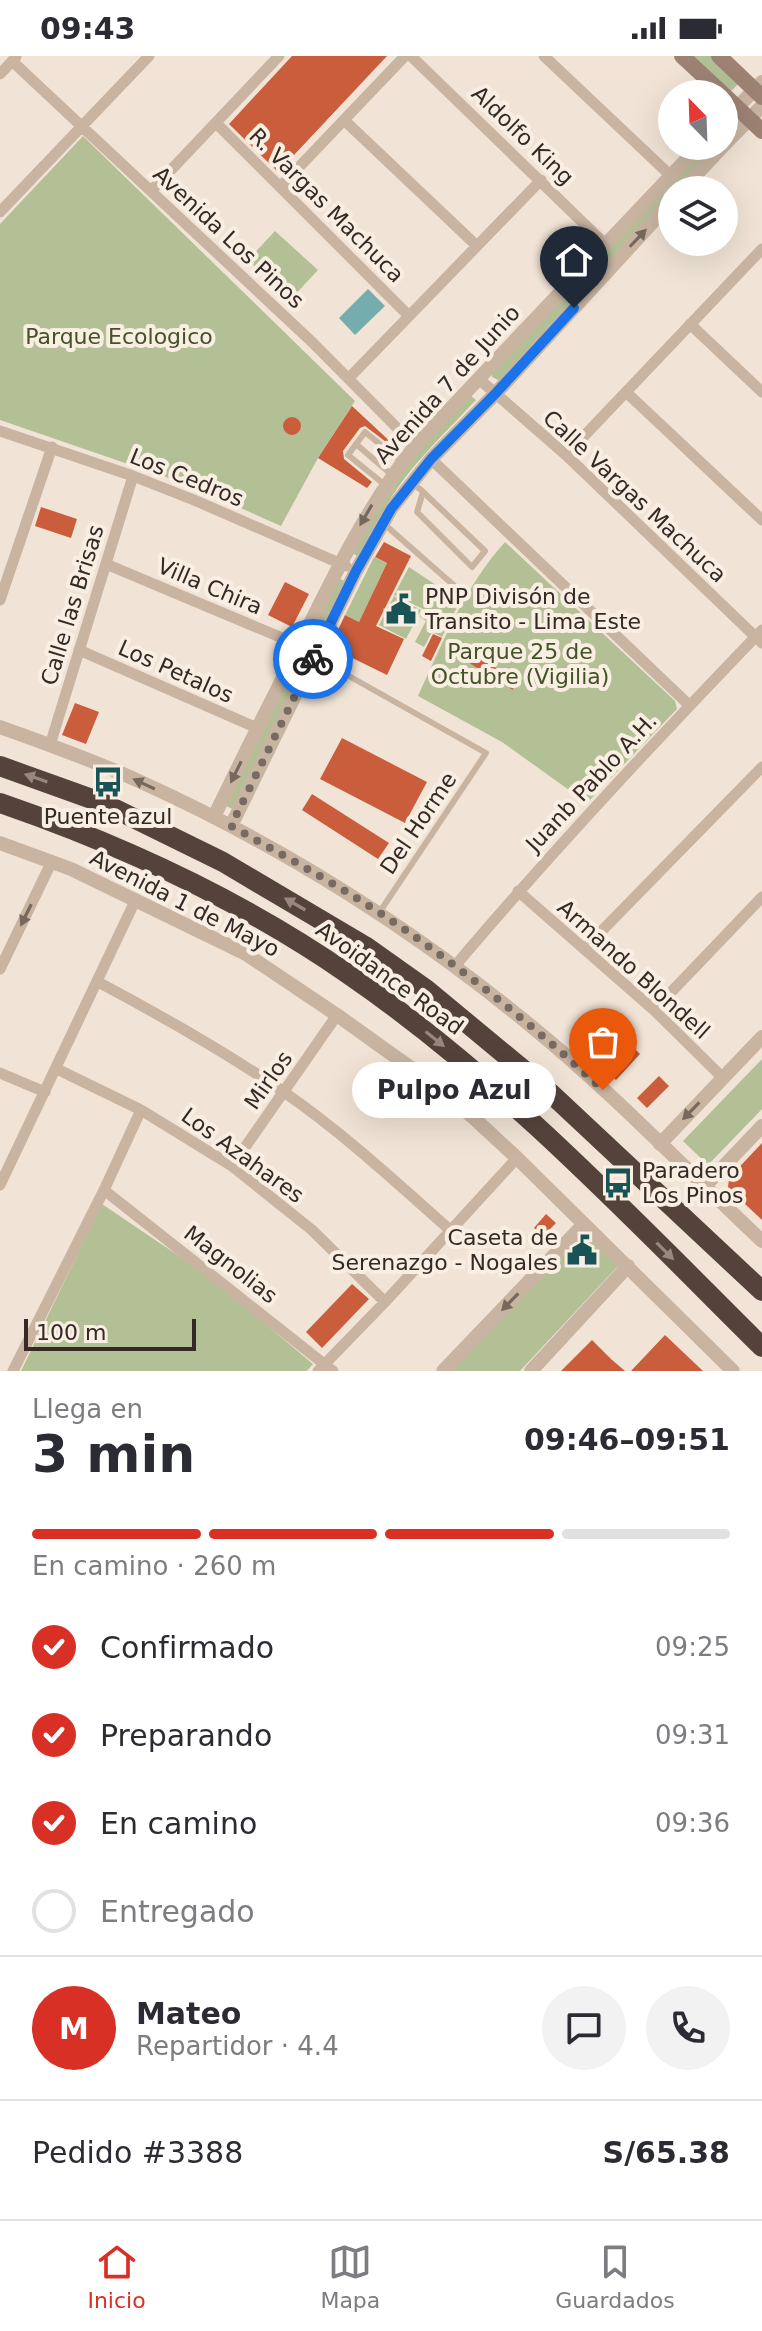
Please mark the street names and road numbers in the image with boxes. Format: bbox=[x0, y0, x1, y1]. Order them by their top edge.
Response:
street label: Aldolfo King bbox=[467, 81, 579, 190]
street label: R. Vargas Machuca bbox=[244, 123, 409, 288]
street label: Avenida Los Pinos bbox=[148, 161, 309, 313]
street label: Avenida 7 de Junio bbox=[370, 300, 525, 469]
street label: Calle Vargas Machuca bbox=[538, 405, 731, 588]
street label: Los Cedros bbox=[126, 443, 247, 512]
street label: Calle las Brisas bbox=[36, 522, 109, 688]
street label: Villa Chira bbox=[154, 553, 266, 620]
street label: Los Petalos bbox=[115, 635, 237, 708]
street label: Juanb Pablo A.H. bbox=[520, 708, 662, 858]
street label: Del Horme bbox=[375, 768, 462, 879]
street label: Avenida 1 de Mayo bbox=[86, 845, 284, 962]
street label: Armando Blondell bbox=[553, 895, 715, 1044]
street label: Avoidance Road bbox=[311, 917, 468, 1040]
street label: Mirlos bbox=[239, 1046, 297, 1114]
street label: Los Azahares bbox=[177, 1103, 309, 1208]
street label: Magnolias bbox=[179, 1220, 282, 1308]

